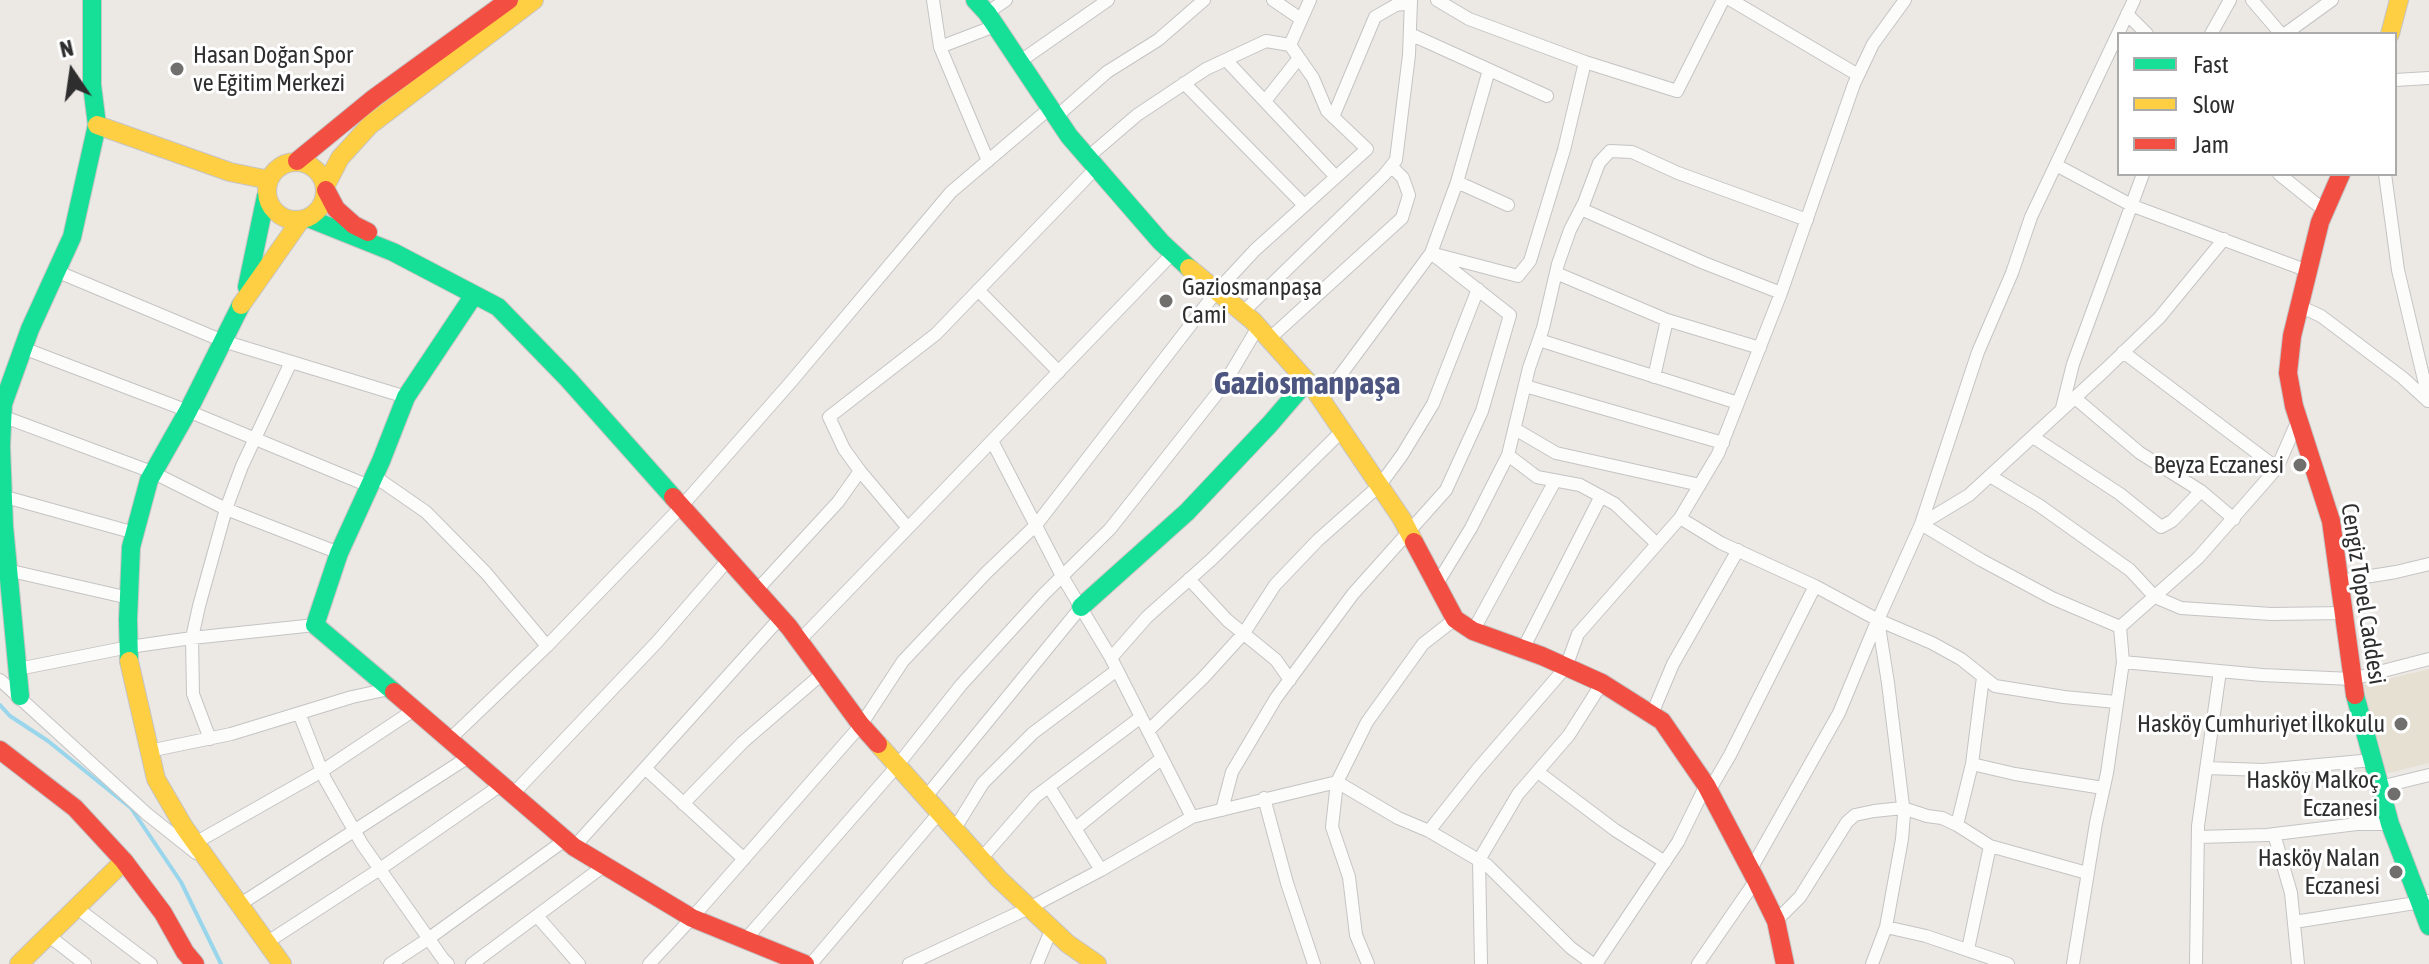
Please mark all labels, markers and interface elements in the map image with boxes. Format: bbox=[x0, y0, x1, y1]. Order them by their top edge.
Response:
north arrow bbox=[32, 32, 112, 112]
legend bbox=[2117, 32, 2397, 176]
text: N bbox=[57, 34, 76, 63]
place label: Hasan Doğan Spor ve Eğitim Merkezi bbox=[193, 41, 353, 97]
text: Fast bbox=[2193, 51, 2229, 78]
marker: Hasan Doğan Spor ve Eğitim Merkezi bbox=[168, 60, 186, 78]
text: Slow bbox=[2193, 91, 2235, 118]
text: Jam bbox=[2193, 131, 2229, 158]
place label: Gaziosmanpaşa Cami bbox=[1182, 273, 1322, 329]
marker: Gaziosmanpaşa Cami bbox=[1157, 292, 1175, 310]
district label: Gaziosmanpaşa bbox=[1214, 365, 1400, 403]
place label: Beyza Eczanesi bbox=[2154, 451, 2284, 479]
marker: Beyza Eczanesi bbox=[2291, 456, 2309, 474]
street label: Cengiz Topel Caddesi bbox=[2334, 501, 2392, 687]
place label: Hasköy Cumhuriyet İlkokulu bbox=[2137, 710, 2385, 738]
marker: Hasköy Cumhuriyet İlkokulu bbox=[2392, 715, 2410, 733]
place label: Hasköy Malkoç Eczanesi bbox=[2246, 766, 2378, 822]
marker: Hasköy Malkoç Eczanesi bbox=[2385, 785, 2403, 803]
place label: Hasköy Nalan Eczanesi bbox=[2258, 844, 2380, 900]
marker: Hasköy Nalan Eczanesi bbox=[2387, 863, 2405, 881]

